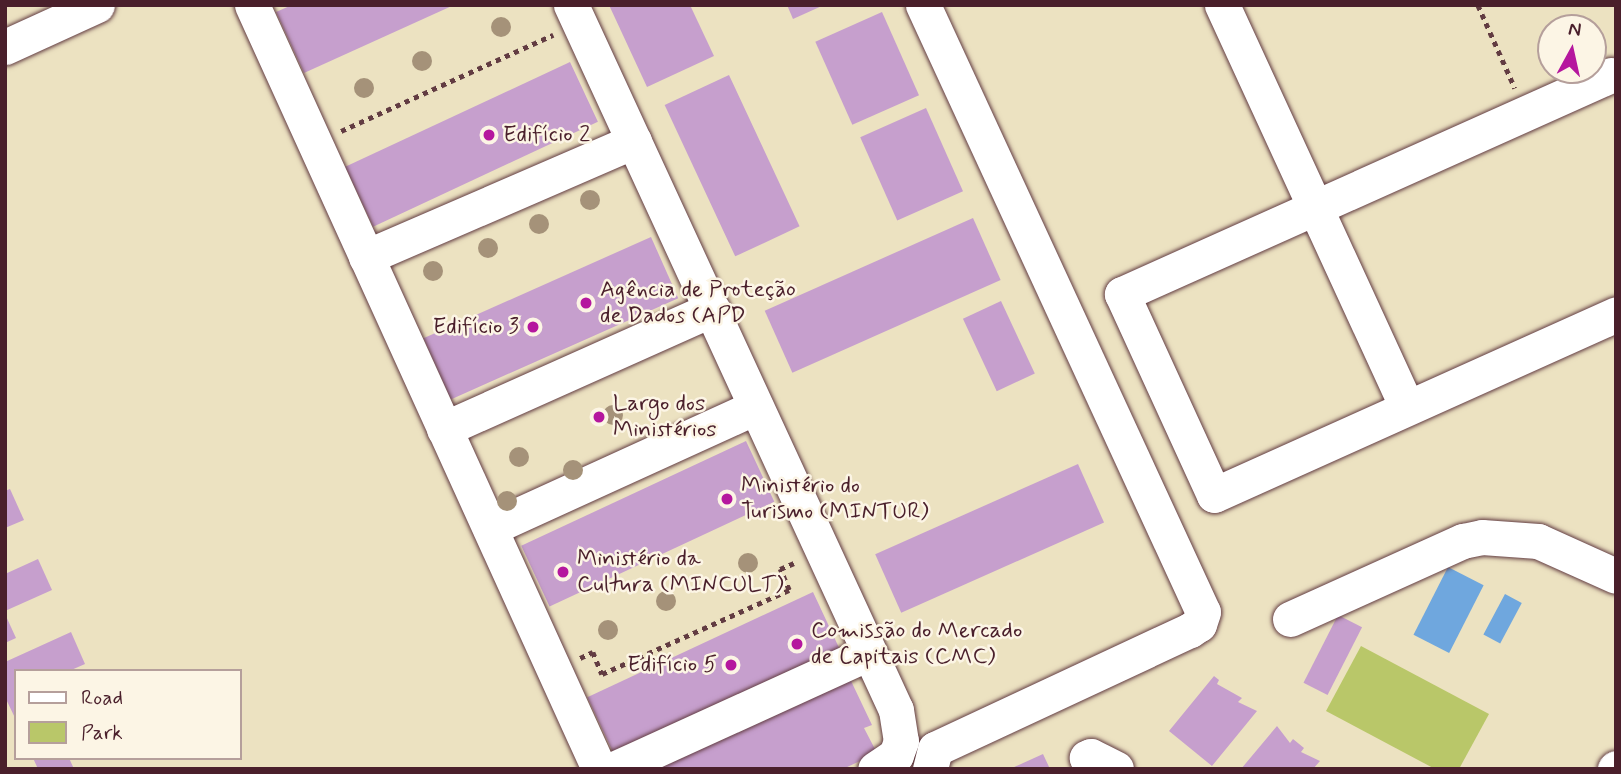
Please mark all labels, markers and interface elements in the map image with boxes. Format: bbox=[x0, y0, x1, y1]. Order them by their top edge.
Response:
north arrow bbox=[1537, 14, 1607, 84]
text: N bbox=[1567, 16, 1583, 43]
place label: Edifício 2 bbox=[503, 121, 590, 149]
marker: Edifício 2 bbox=[481, 127, 497, 143]
place label: Agência de Proteção de Dados (APD bbox=[600, 276, 797, 330]
marker: Agência de Proteção de Dados (APD bbox=[578, 295, 594, 311]
place label: Edifício 3 bbox=[433, 313, 519, 341]
marker: Edifício 3 bbox=[525, 319, 541, 335]
place label: Largo dos Ministérios bbox=[613, 390, 717, 444]
marker: Largo dos Ministérios bbox=[591, 409, 607, 425]
place label: Ministério do Turismo (MINTUR) bbox=[741, 472, 929, 526]
marker: Ministério do Turismo (MINTUR) bbox=[719, 491, 735, 507]
place label: Ministério da Cultura (MINCULT) bbox=[577, 545, 784, 599]
marker: Ministério da Cultura (MINCULT) bbox=[555, 564, 571, 580]
place label: Comissão do Mercado de Capitais (CMC) bbox=[811, 617, 1019, 671]
marker: Comissão do Mercado de Capitais (CMC) bbox=[789, 636, 805, 652]
place label: Edifício 5 bbox=[627, 651, 717, 679]
marker: Edifício 5 bbox=[723, 657, 739, 673]
legend bbox=[14, 669, 242, 760]
text: Road bbox=[81, 684, 123, 712]
text: Park bbox=[81, 719, 123, 747]

